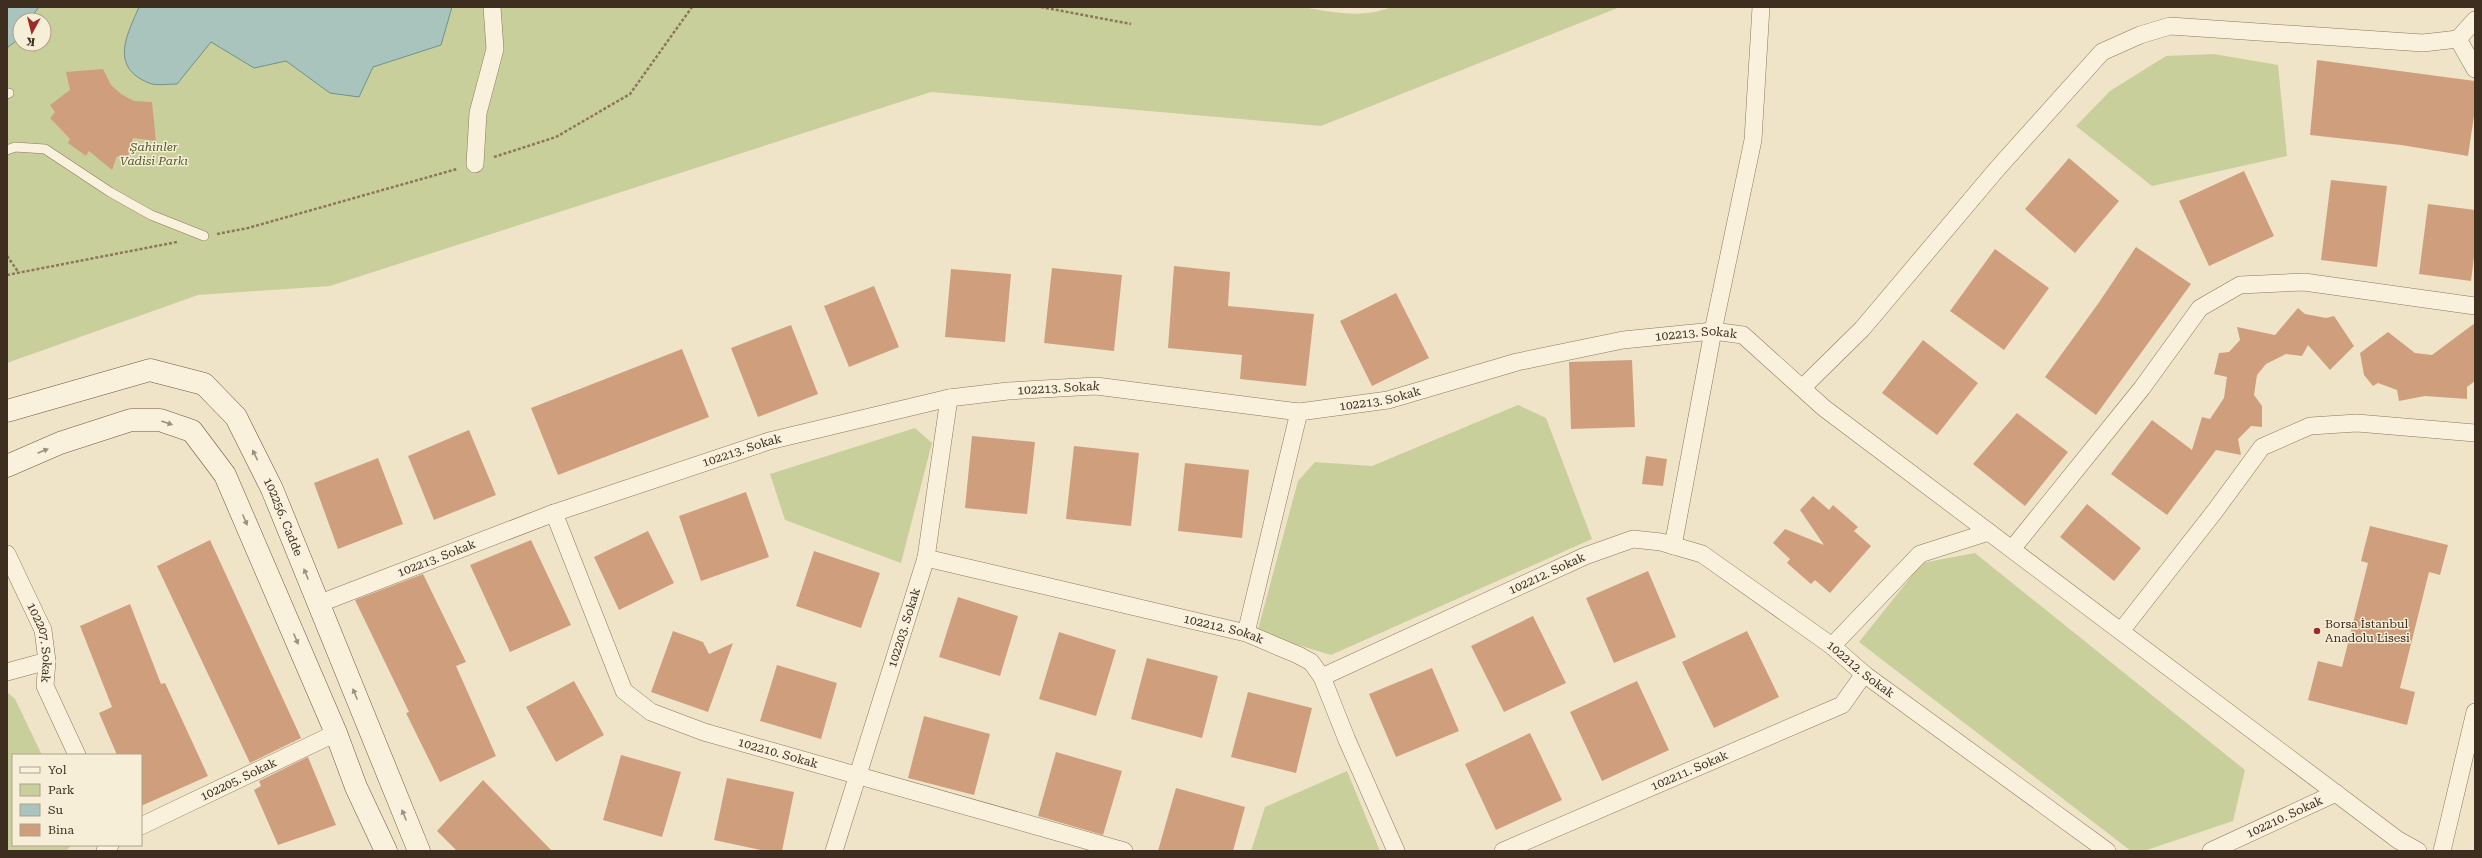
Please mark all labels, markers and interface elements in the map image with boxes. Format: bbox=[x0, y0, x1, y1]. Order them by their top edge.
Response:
north arrow bbox=[12, 12, 52, 52]
text: K bbox=[25, 34, 36, 48]
park label: Şahinler Vadisi Parkı bbox=[120, 140, 188, 168]
street label: 102213. Sokak bbox=[1654, 324, 1739, 344]
street label: 102213. Sokak bbox=[1017, 379, 1101, 397]
street label: 102213. Sokak bbox=[1338, 384, 1423, 414]
one-way arrow bbox=[162, 420, 174, 426]
street label: 102213. Sokak bbox=[700, 431, 783, 470]
one-way arrow bbox=[37, 447, 49, 453]
one-way arrow bbox=[252, 449, 258, 460]
street label: 102256. Cadde bbox=[260, 475, 306, 558]
one-way arrow bbox=[241, 514, 248, 526]
street label: 102213. Sokak bbox=[395, 537, 478, 580]
street label: 102212. Sokak bbox=[1506, 550, 1588, 597]
one-way arrow bbox=[303, 569, 309, 580]
street label: 102203. Sokak bbox=[885, 586, 923, 669]
street label: 102207. Sokak bbox=[24, 600, 54, 684]
street label: 102212. Sokak bbox=[1182, 612, 1266, 647]
place label: Borsa İstanbul Anadolu Lisesi bbox=[2325, 617, 2410, 645]
marker: Borsa İstanbul Anadolu Lisesi bbox=[2312, 626, 2322, 636]
one-way arrow bbox=[293, 634, 299, 645]
street label: 102212. Sokak bbox=[1824, 638, 1897, 701]
one-way arrow bbox=[352, 689, 358, 700]
street label: 102210. Sokak bbox=[736, 735, 820, 771]
street label: 102211. Sokak bbox=[1649, 748, 1731, 794]
legend bbox=[12, 754, 142, 846]
street label: 102205. Sokak bbox=[198, 755, 279, 804]
text: Yol bbox=[48, 763, 67, 777]
text: Park bbox=[48, 783, 75, 797]
street label: 102210. Sokak bbox=[2244, 793, 2325, 841]
text: Su bbox=[48, 803, 63, 817]
one-way arrow bbox=[401, 809, 407, 820]
text: Bina bbox=[48, 823, 75, 837]

